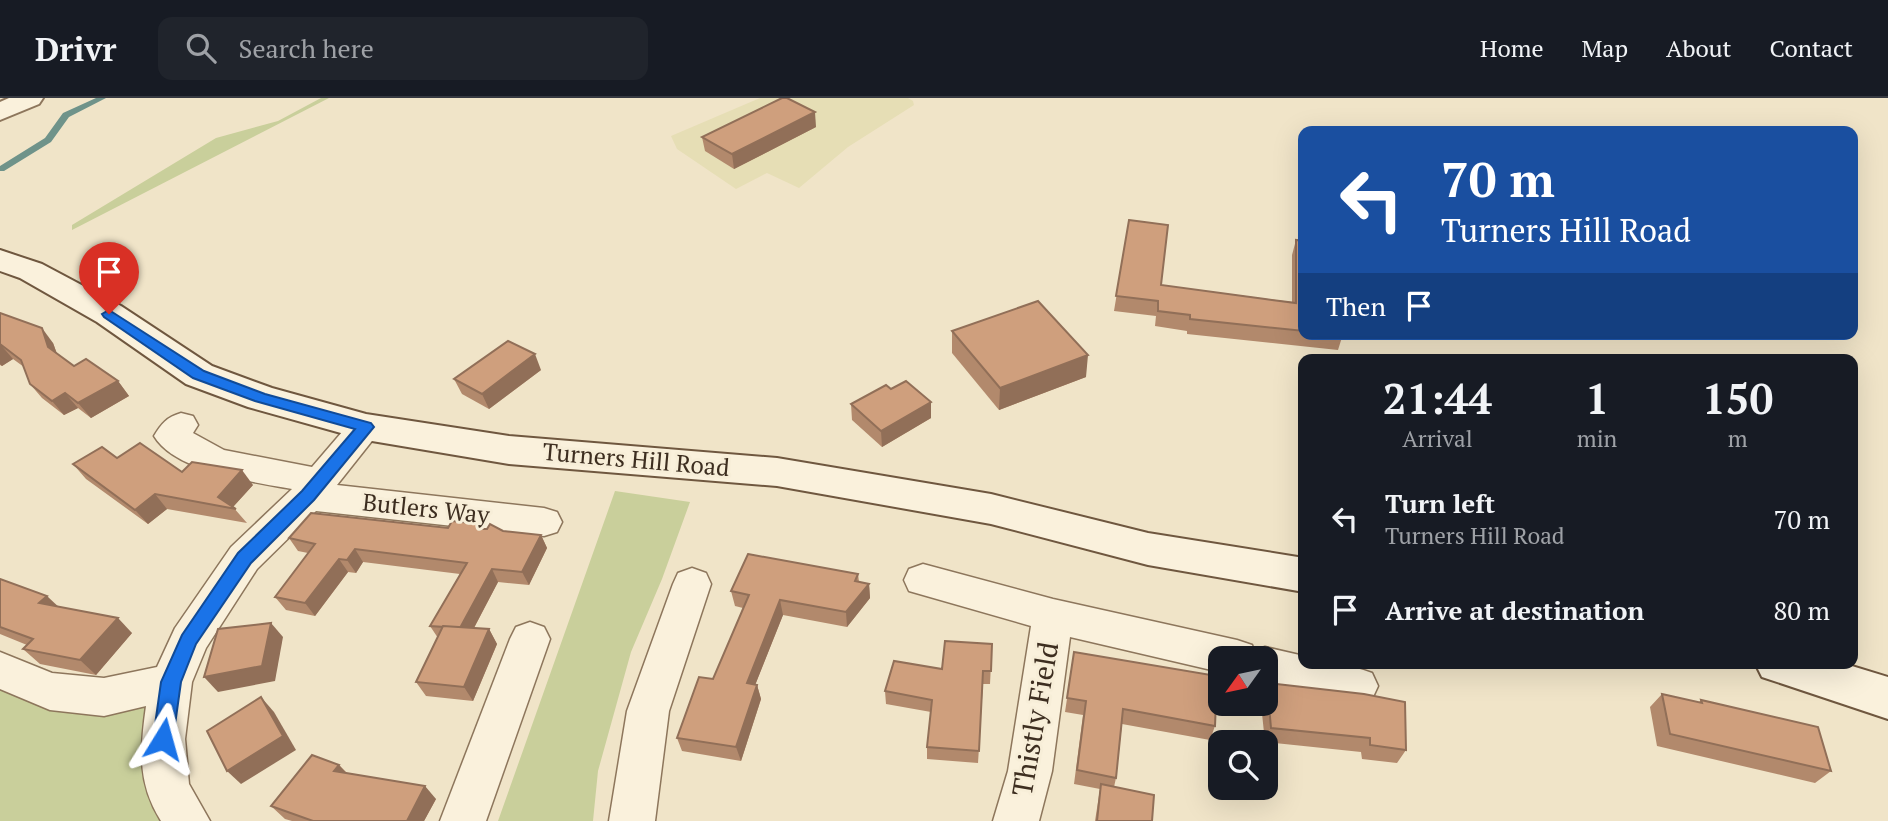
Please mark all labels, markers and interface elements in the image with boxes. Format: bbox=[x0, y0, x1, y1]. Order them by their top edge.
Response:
search box bbox=[158, 17, 648, 80]
text: Drivr bbox=[35, 27, 116, 70]
icon: search bbox=[182, 29, 220, 67]
text: Search here bbox=[238, 31, 374, 65]
text: Home bbox=[1480, 32, 1544, 64]
text: Map bbox=[1582, 32, 1628, 64]
text: About bbox=[1666, 32, 1732, 64]
text: Contact bbox=[1770, 32, 1853, 64]
text: 70 m bbox=[1441, 146, 1555, 211]
icon: left bbox=[1326, 154, 1417, 245]
text: Turners Hill Road bbox=[1441, 209, 1691, 251]
pin bbox=[79, 242, 139, 314]
icon: arrive bbox=[90, 253, 128, 291]
icon: arrive bbox=[1400, 287, 1438, 325]
text: Then bbox=[1326, 289, 1386, 323]
text: 21:44 bbox=[1383, 370, 1492, 426]
text: 1 bbox=[1585, 370, 1609, 426]
text: 150 bbox=[1702, 370, 1773, 426]
text: Arrival bbox=[1402, 423, 1473, 454]
text: min bbox=[1577, 423, 1617, 454]
text: m bbox=[1728, 423, 1748, 454]
street label: Turners Hill Road bbox=[541, 435, 731, 483]
street label: Butlers Way bbox=[361, 485, 492, 531]
text: Turn left bbox=[1385, 486, 1495, 520]
icon: left bbox=[1326, 500, 1364, 538]
text: 70 m bbox=[1774, 502, 1830, 536]
text: Turners Hill Road bbox=[1385, 520, 1565, 551]
icon: arrive bbox=[1326, 591, 1364, 629]
text: Arrive at destination bbox=[1385, 593, 1644, 627]
text: 80 m bbox=[1774, 593, 1830, 627]
street label: Thistly Field bbox=[1003, 639, 1066, 799]
north arrow bbox=[1208, 646, 1278, 716]
map controls bbox=[1208, 646, 1278, 800]
position arrow bbox=[126, 702, 200, 776]
button: search bbox=[1208, 730, 1278, 800]

